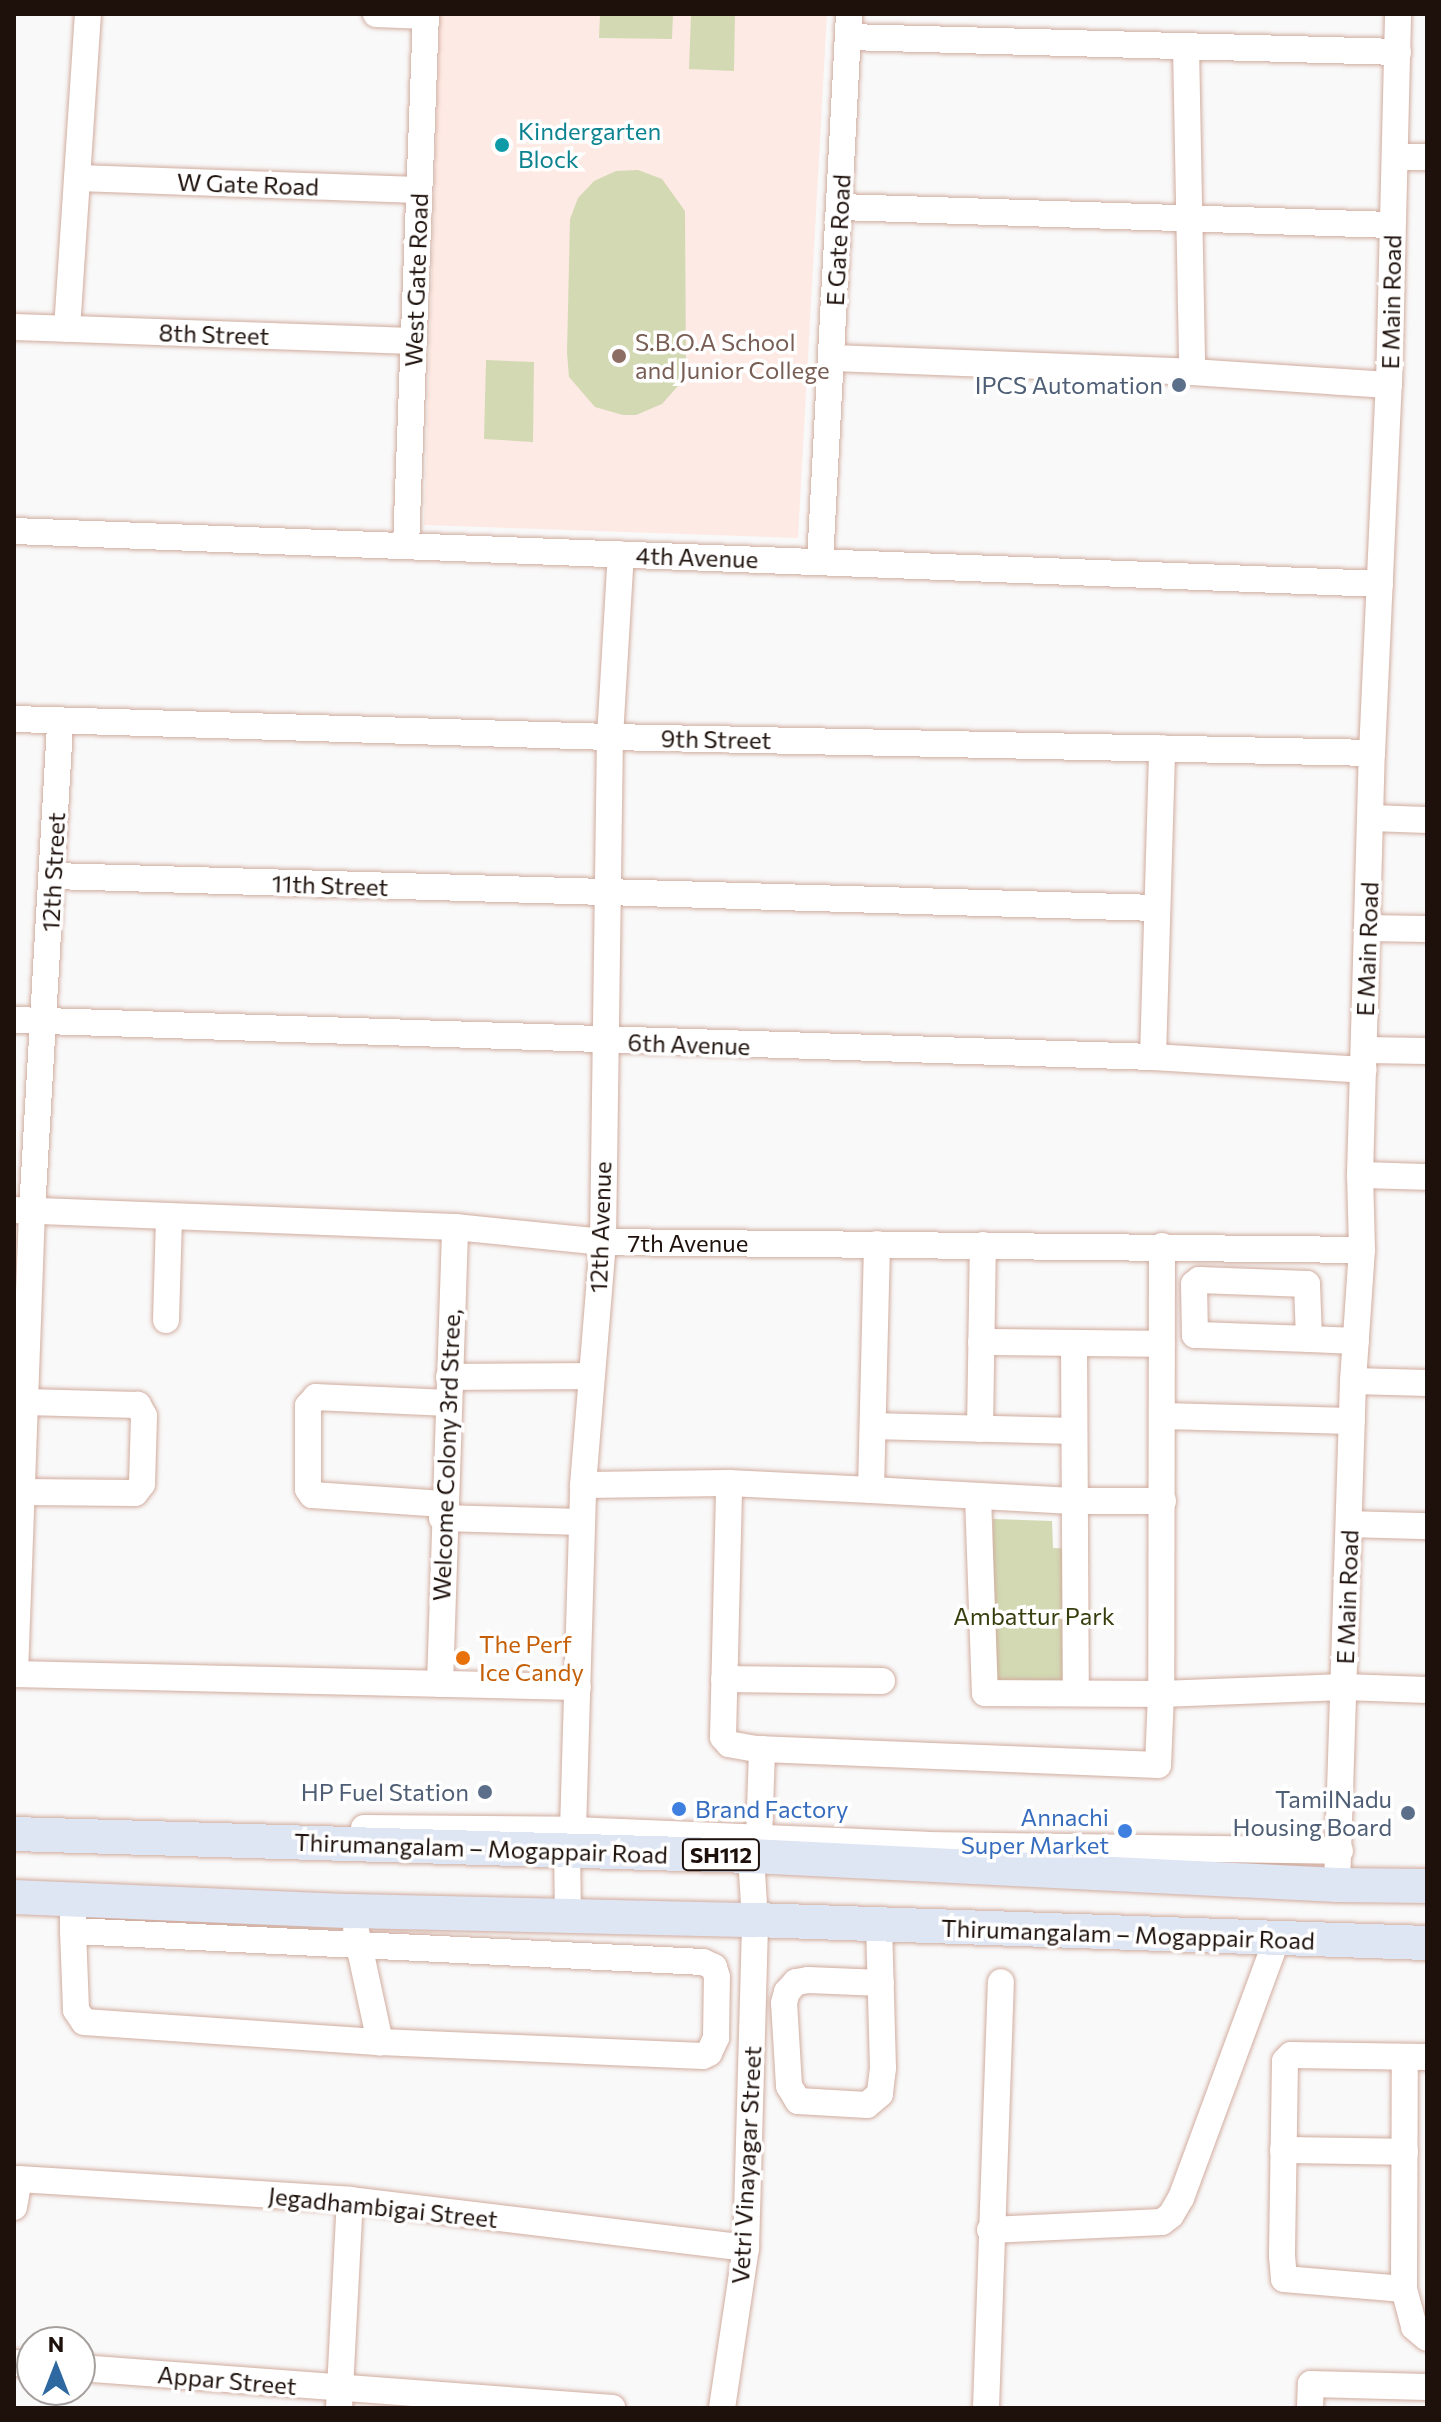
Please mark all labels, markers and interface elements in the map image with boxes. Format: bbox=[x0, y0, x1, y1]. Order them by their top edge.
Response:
place label: Kindergarten Block bbox=[518, 117, 661, 173]
marker: Kindergarten Block bbox=[493, 136, 511, 154]
street label: W Gate Road bbox=[176, 167, 320, 201]
street label: E Gate Road bbox=[820, 173, 856, 307]
street label: West Gate Road bbox=[399, 193, 433, 367]
street label: E Main Road bbox=[1375, 234, 1407, 370]
street label: 8th Street bbox=[158, 318, 270, 350]
place label: S.B.O.A School and Junior College bbox=[635, 328, 830, 384]
marker: S.B.O.A School and Junior College bbox=[610, 347, 628, 365]
place label: IPCS Automation bbox=[975, 371, 1163, 399]
marker: IPCS Automation bbox=[1170, 376, 1188, 394]
street label: 4th Avenue bbox=[635, 540, 759, 574]
street label: 9th Street bbox=[660, 724, 772, 754]
street label: 12th Street bbox=[35, 812, 71, 932]
street label: 11th Street bbox=[271, 869, 389, 901]
street label: E Main Road bbox=[1350, 881, 1384, 1017]
street label: 6th Avenue bbox=[627, 1027, 751, 1061]
street label: 12th Avenue bbox=[583, 1161, 617, 1293]
street label: 7th Avenue bbox=[628, 1229, 748, 1257]
street label: Welcome Colony 3rd Stree, bbox=[427, 1308, 465, 1602]
street label: E Main Road bbox=[1330, 1529, 1364, 1665]
park label: Ambattur Park bbox=[953, 1602, 1115, 1630]
place label: The Perf Ice Candy bbox=[479, 1630, 584, 1686]
marker: The Perf Ice Candy bbox=[454, 1649, 472, 1667]
place label: HP Fuel Station bbox=[301, 1778, 469, 1806]
marker: HP Fuel Station bbox=[476, 1783, 494, 1801]
place label: TamilNadu Housing Board bbox=[1232, 1785, 1392, 1841]
place label: Brand Factory bbox=[695, 1795, 848, 1823]
marker: Brand Factory bbox=[670, 1800, 688, 1818]
place label: Annachi Super Market bbox=[961, 1803, 1109, 1859]
marker: TamilNadu Housing Board bbox=[1399, 1804, 1417, 1822]
marker: Annachi Super Market bbox=[1116, 1822, 1134, 1840]
street label: Thirumangalam – Mogappair Road bbox=[294, 1827, 668, 1869]
road number: SH112 bbox=[681, 1837, 761, 1873]
street label: Thirumangalam – Mogappair Road bbox=[941, 1913, 1315, 1955]
street label: Vetri Vinayagar Street bbox=[725, 2045, 767, 2285]
street label: Jegadhambigai Street bbox=[267, 2181, 499, 2233]
north arrow bbox=[16, 2326, 96, 2406]
text: N bbox=[48, 2330, 64, 2357]
street label: Appar Street bbox=[156, 2360, 298, 2400]

